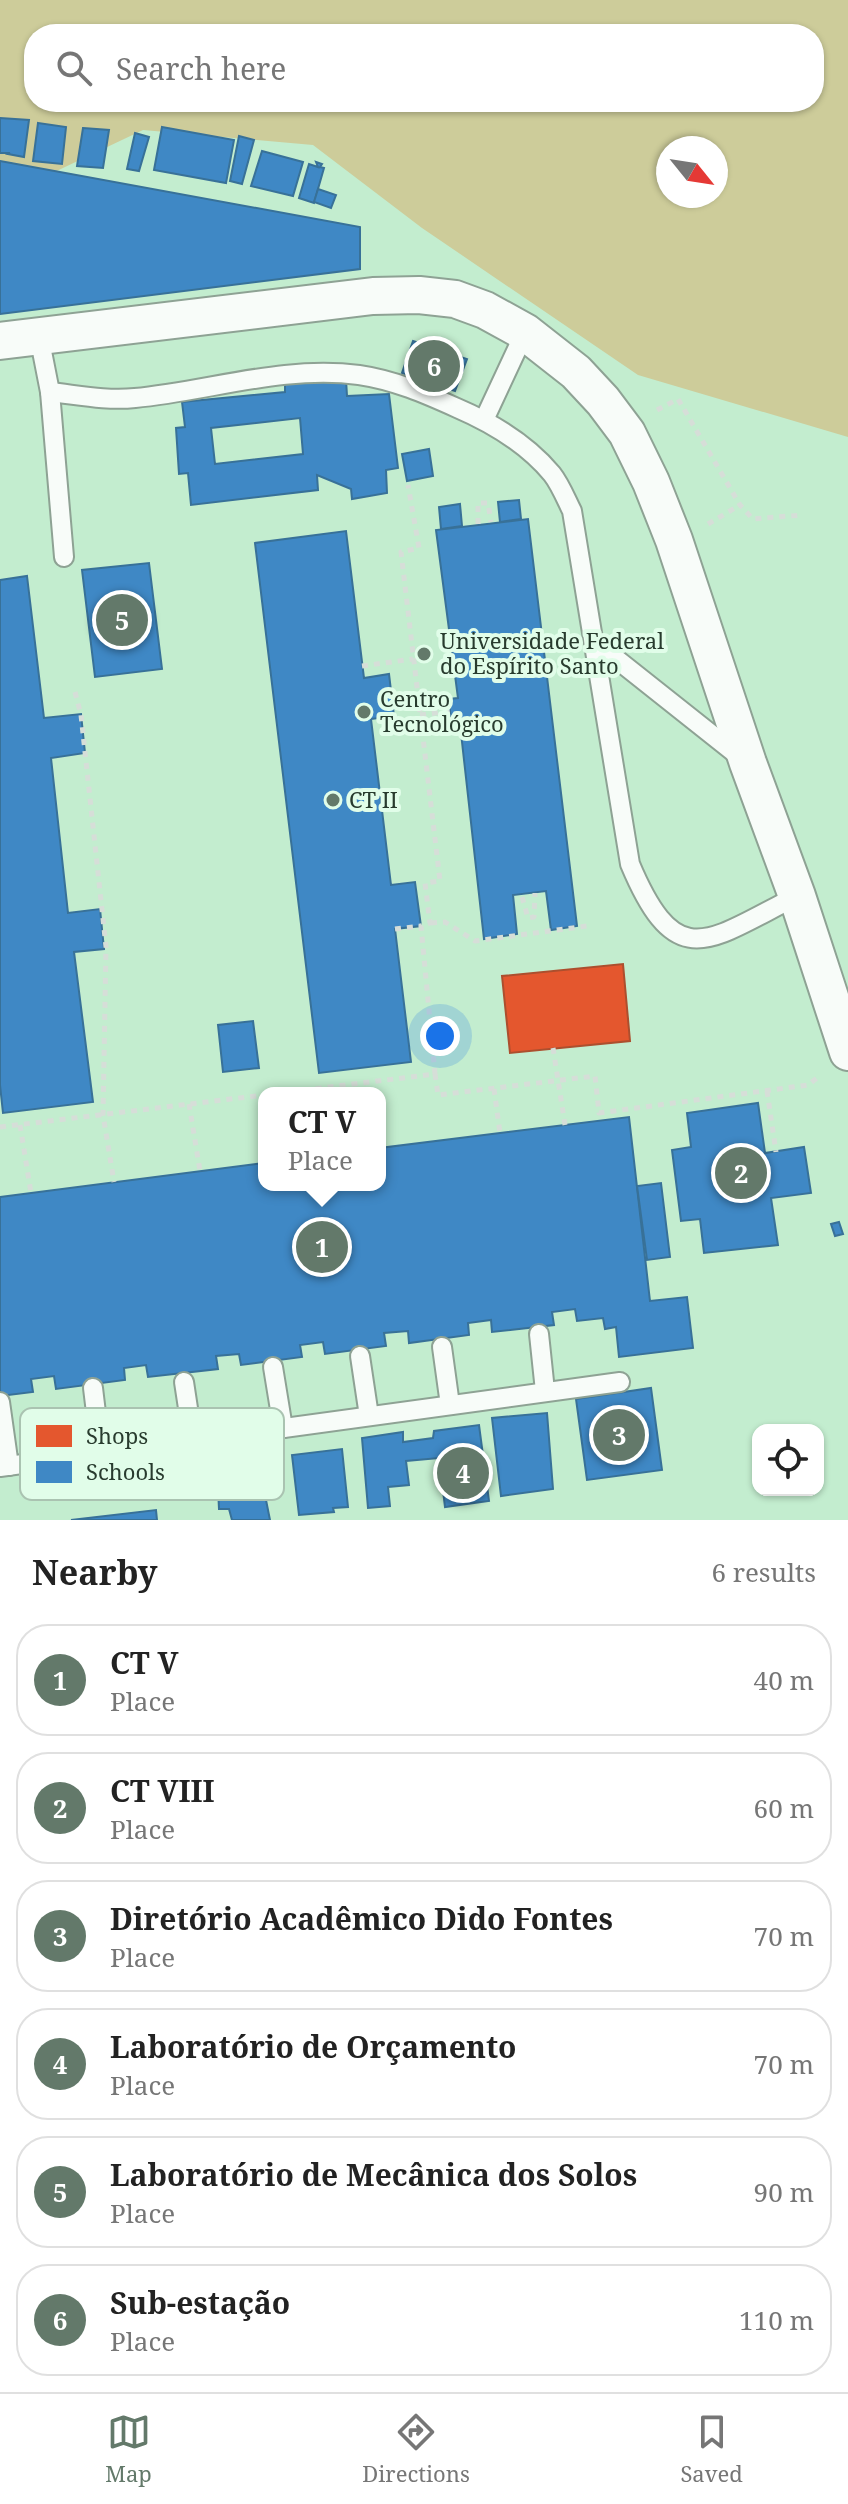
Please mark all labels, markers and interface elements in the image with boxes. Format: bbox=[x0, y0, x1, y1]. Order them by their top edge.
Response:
search box bbox=[24, 24, 824, 112]
icon: search bbox=[52, 46, 96, 90]
text: Search here bbox=[116, 48, 286, 89]
north arrow bbox=[656, 136, 728, 208]
pin: 6 bbox=[408, 336, 460, 396]
pin: 5 bbox=[96, 590, 148, 650]
place label: Universidade Federal do Espírito Santo bbox=[440, 625, 664, 680]
marker: Universidade Federal do Espírito Santo bbox=[415, 645, 433, 663]
place label: Centro Tecnológico bbox=[380, 683, 504, 738]
marker: Centro Tecnológico bbox=[355, 703, 373, 721]
place label: CT II bbox=[349, 784, 398, 814]
marker: CT II bbox=[324, 791, 342, 809]
your location bbox=[420, 1016, 460, 1056]
popup bbox=[258, 1087, 386, 1191]
text: CT V bbox=[288, 1101, 356, 1142]
text: Place bbox=[288, 1142, 353, 1178]
pin: 2 bbox=[715, 1143, 767, 1203]
pin: 1 bbox=[296, 1217, 348, 1277]
pin: 3 bbox=[593, 1405, 645, 1465]
legend bbox=[20, 1408, 284, 1500]
text: Shops bbox=[86, 1420, 148, 1450]
map controls bbox=[752, 1424, 824, 1496]
button: locate bbox=[752, 1424, 824, 1496]
pin: 4 bbox=[437, 1443, 489, 1503]
text: Schools bbox=[86, 1456, 165, 1486]
text: Nearby bbox=[32, 1549, 158, 1595]
text: 6 results bbox=[711, 1554, 816, 1590]
text: CT V bbox=[110, 1642, 178, 1683]
text: 1 bbox=[53, 1662, 67, 1698]
text: 40 m bbox=[754, 1662, 814, 1698]
text: Place bbox=[110, 1683, 175, 1719]
text: CT VIII bbox=[110, 1770, 215, 1811]
text: 2 bbox=[53, 1790, 67, 1826]
text: 60 m bbox=[754, 1790, 814, 1826]
text: Place bbox=[110, 1811, 175, 1847]
text: Diretório Acadêmico Dido Fontes bbox=[110, 1898, 613, 1939]
text: 3 bbox=[53, 1918, 67, 1954]
text: 70 m bbox=[754, 1918, 814, 1954]
text: Place bbox=[110, 1939, 175, 1975]
text: Laboratório de Orçamento bbox=[110, 2026, 517, 2067]
text: 4 bbox=[53, 2046, 67, 2082]
text: 70 m bbox=[754, 2046, 814, 2082]
text: Place bbox=[110, 2067, 175, 2103]
text: Laboratório de Mecânica dos Solos bbox=[110, 2154, 637, 2195]
text: 5 bbox=[53, 2174, 67, 2210]
text: 90 m bbox=[754, 2174, 814, 2210]
text: Place bbox=[110, 2195, 175, 2231]
text: Sub-estação bbox=[110, 2282, 290, 2323]
text: 6 bbox=[53, 2302, 67, 2338]
text: 110 m bbox=[739, 2302, 814, 2338]
text: Place bbox=[110, 2323, 175, 2359]
tab: Map bbox=[105, 2410, 152, 2488]
tab: Directions bbox=[362, 2410, 470, 2488]
tab: Saved bbox=[680, 2410, 743, 2488]

